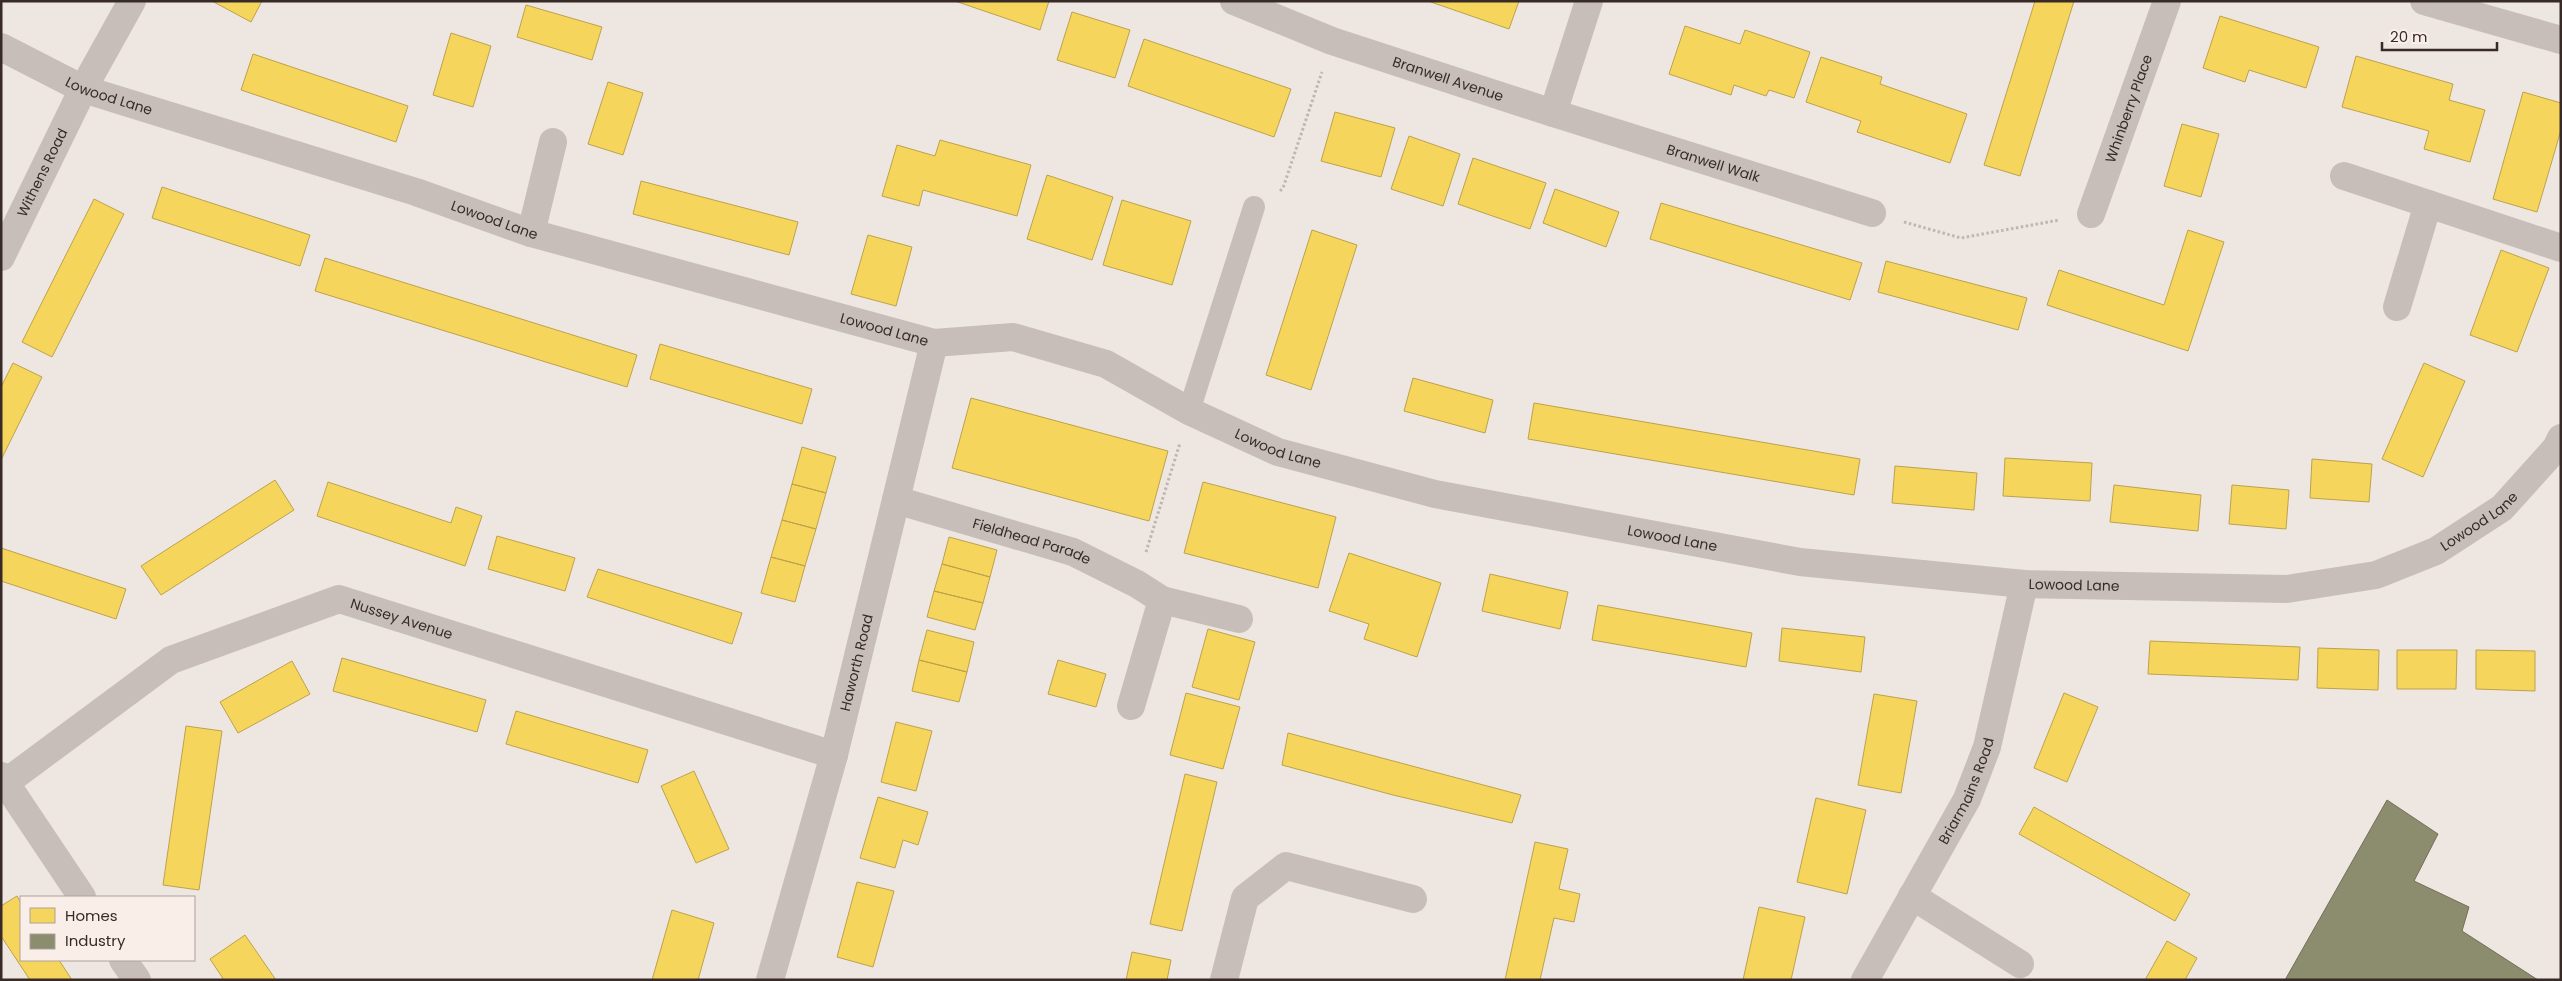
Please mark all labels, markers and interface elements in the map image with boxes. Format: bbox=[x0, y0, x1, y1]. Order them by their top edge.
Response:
scale bar bbox=[2382, 20, 2497, 52]
text: 20 m bbox=[2390, 26, 2428, 47]
street label: Branwell Avenue bbox=[1390, 51, 1507, 106]
street label: Whinberry Place bbox=[2100, 51, 2157, 165]
street label: Lowood Lane bbox=[62, 72, 155, 120]
street label: Withens Road bbox=[12, 125, 72, 220]
street label: Branwell Walk bbox=[1664, 139, 1763, 188]
street label: Lowood Lane bbox=[448, 195, 540, 244]
street label: Lowood Lane bbox=[838, 308, 931, 351]
street label: Lowood Lane bbox=[1232, 424, 1324, 473]
street label: Lowood Lane bbox=[2436, 487, 2522, 556]
street label: Fieldhead Parade bbox=[970, 513, 1095, 570]
street label: Lowood Lane bbox=[1626, 520, 1719, 556]
street label: Lowood Lane bbox=[2029, 574, 2120, 596]
street label: Nussey Avenue bbox=[348, 593, 456, 644]
street label: Haworth Road bbox=[835, 612, 878, 713]
street label: Briarmains Road bbox=[1933, 736, 1999, 848]
legend bbox=[20, 896, 195, 961]
text: Homes bbox=[65, 905, 118, 926]
text: Industry bbox=[65, 930, 126, 951]

